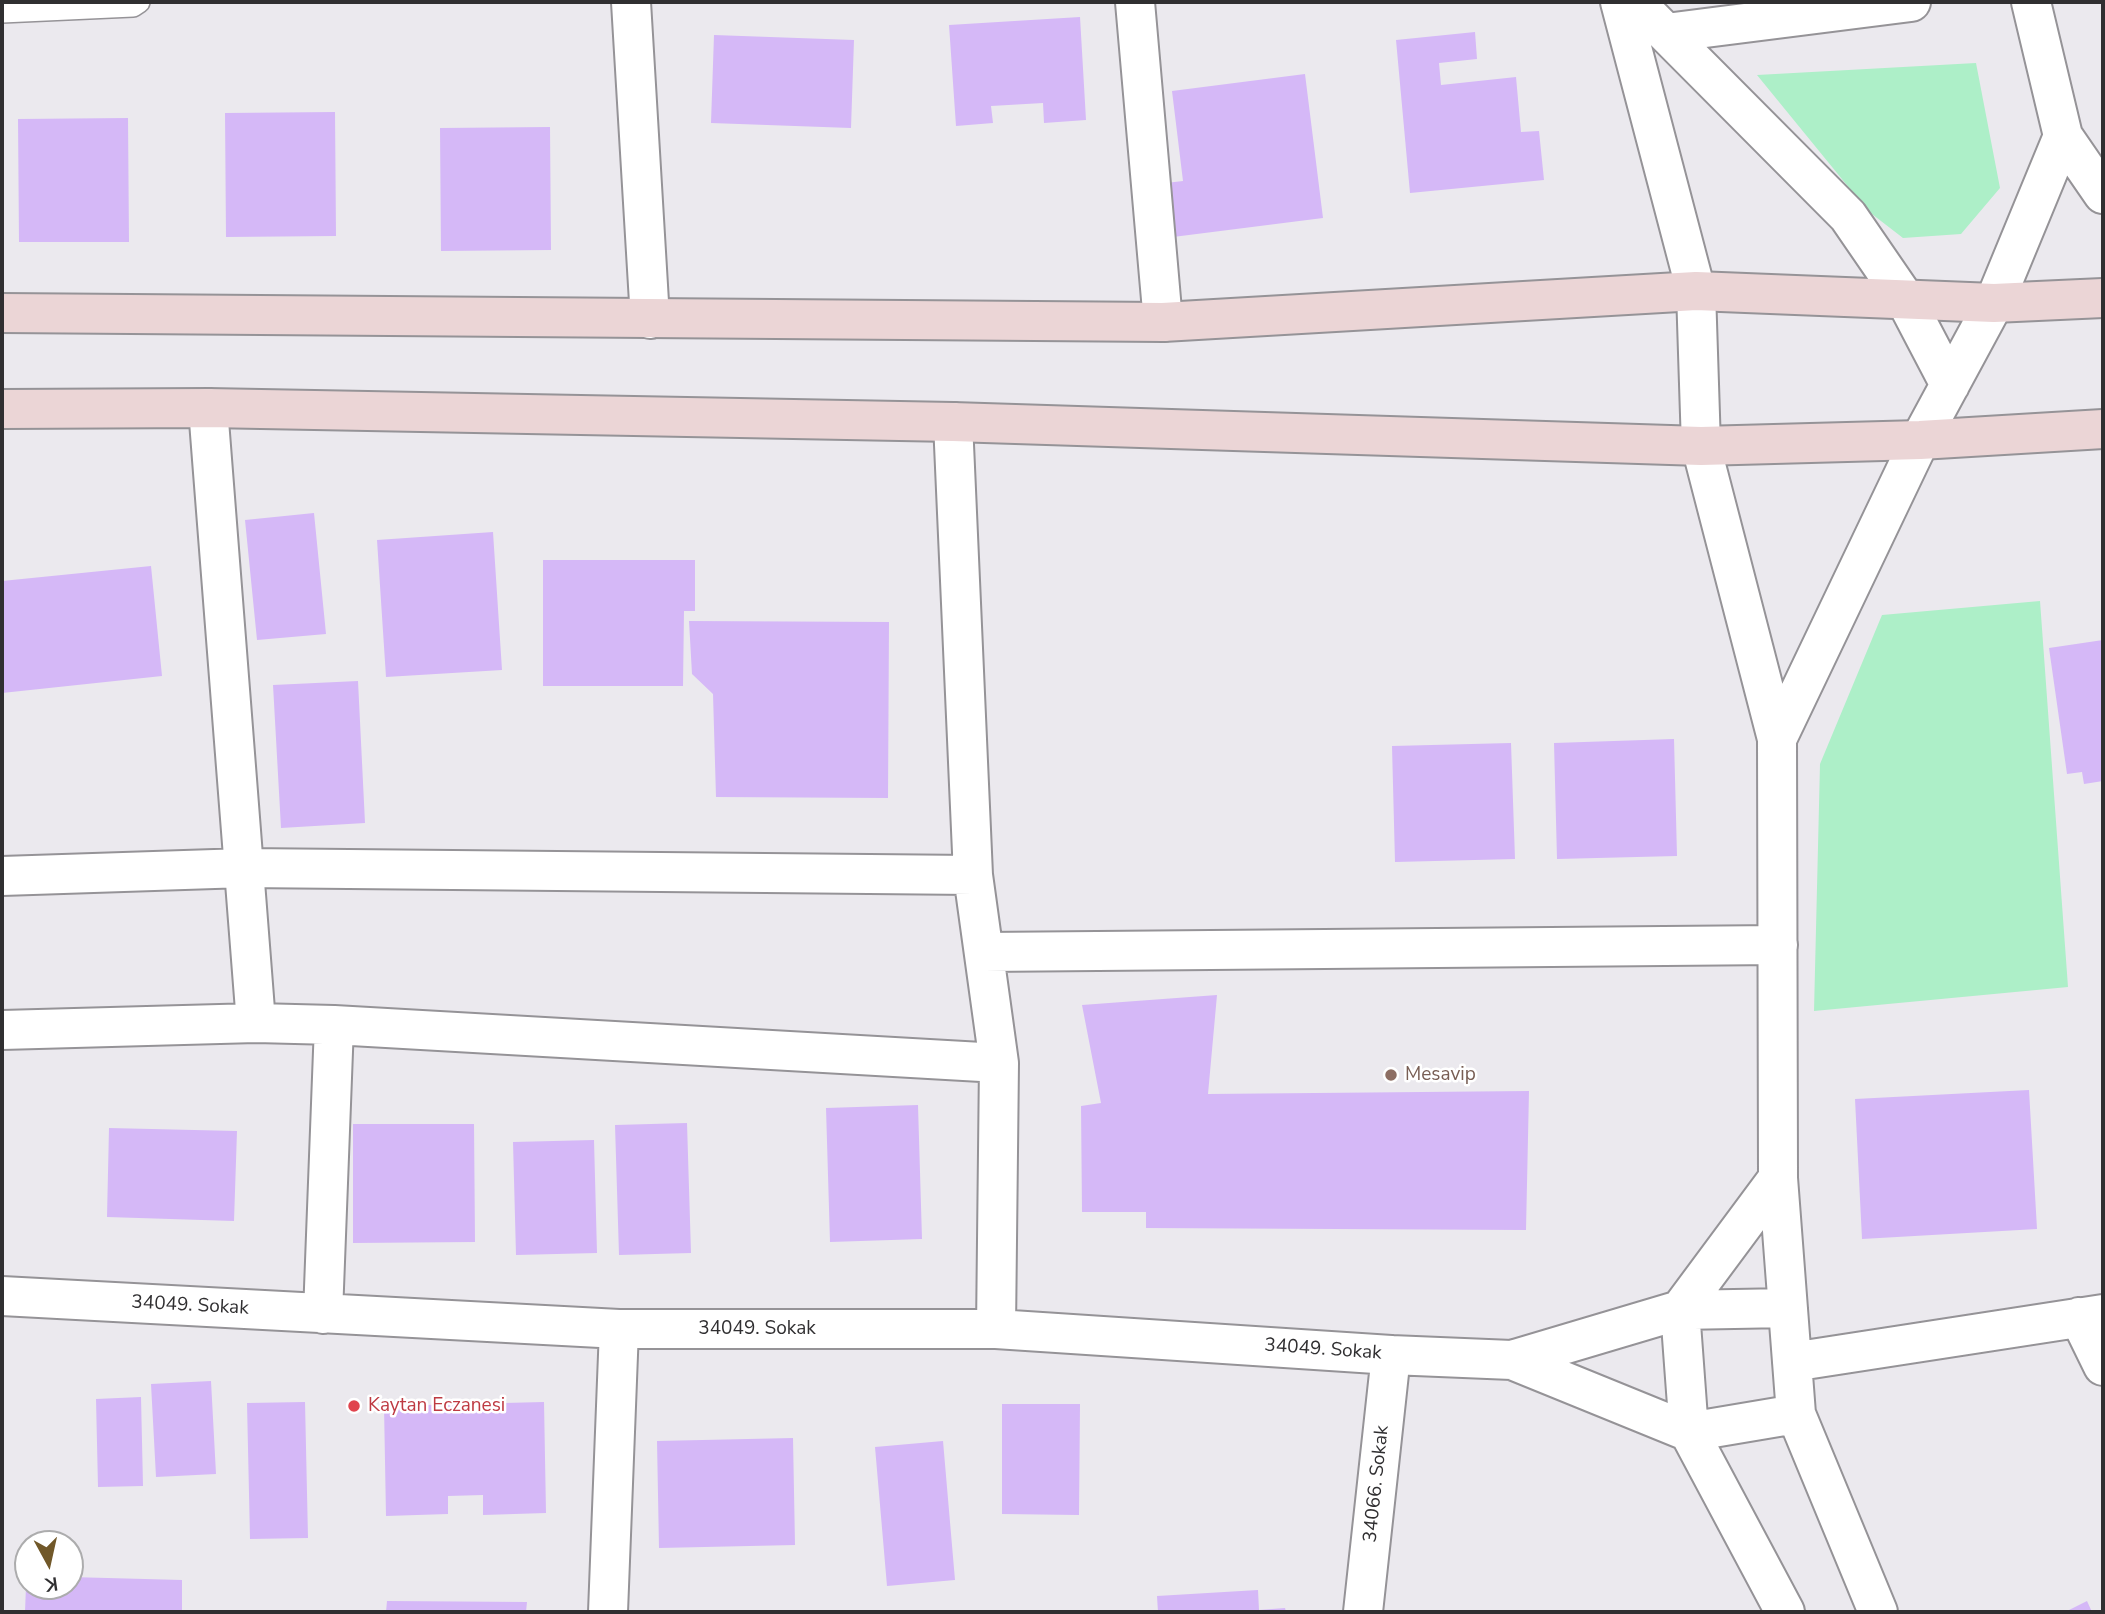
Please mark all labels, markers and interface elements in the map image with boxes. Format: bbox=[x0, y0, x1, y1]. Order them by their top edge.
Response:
place label: Mesavip bbox=[1405, 1064, 1476, 1086]
marker: Mesavip bbox=[1383, 1067, 1399, 1083]
street label: 34049. Sokak bbox=[131, 1292, 249, 1320]
street label: 34049. Sokak bbox=[698, 1318, 816, 1340]
street label: 34049. Sokak bbox=[1264, 1335, 1382, 1365]
place label: Kaytan Eczanesi bbox=[368, 1395, 505, 1417]
marker: Kaytan Eczanesi bbox=[346, 1398, 362, 1414]
street label: 34066. Sokak bbox=[1360, 1424, 1394, 1544]
north arrow bbox=[14, 1530, 84, 1600]
text: K bbox=[44, 1570, 60, 1598]

